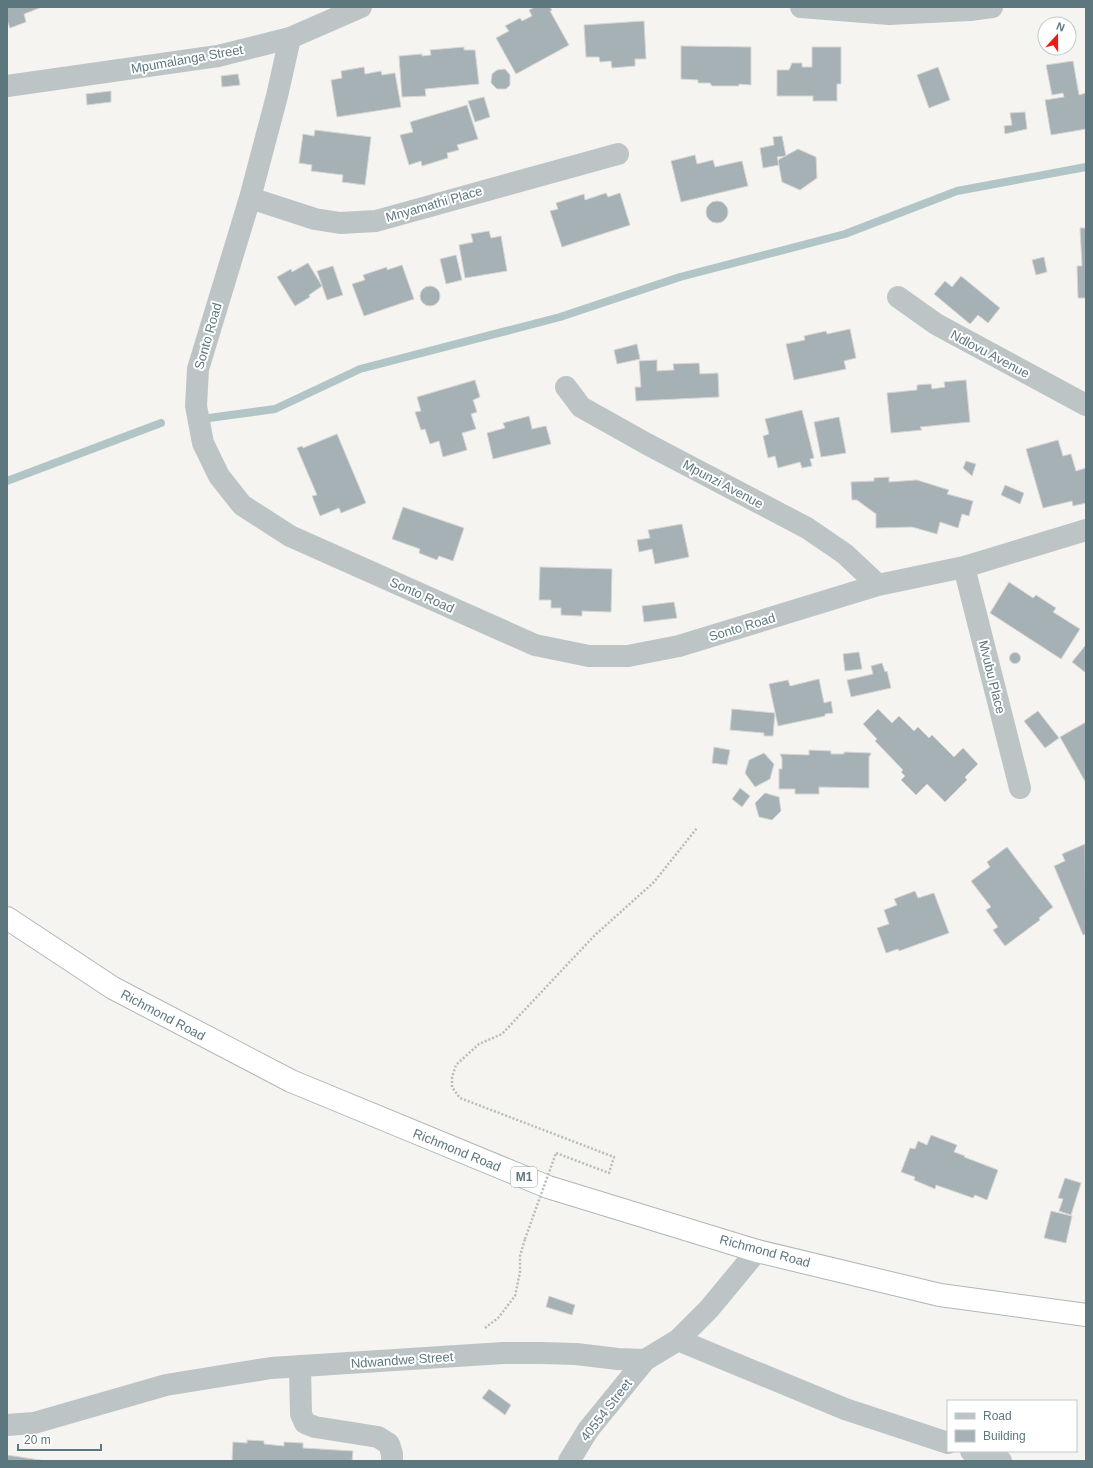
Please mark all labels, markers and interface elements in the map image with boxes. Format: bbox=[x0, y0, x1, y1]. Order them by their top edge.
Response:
north arrow bbox=[1037, 16, 1077, 56]
text: N bbox=[1055, 20, 1066, 34]
street label: Mpumalanga Street bbox=[130, 42, 245, 76]
street label: Mnyamathi Place bbox=[384, 183, 484, 225]
street label: Sonto Road bbox=[191, 301, 225, 371]
street label: Ndlovu Avenue bbox=[948, 327, 1032, 381]
street label: Mpunzi Avenue bbox=[680, 457, 766, 511]
street label: Sonto Road bbox=[388, 574, 456, 616]
street label: Sonto Road bbox=[707, 610, 777, 644]
street label: Mvubu Place bbox=[976, 639, 1008, 715]
street label: Richmond Road bbox=[118, 986, 208, 1044]
street label: Richmond Road bbox=[411, 1126, 503, 1174]
road number: M1 bbox=[511, 1167, 537, 1187]
street label: Richmond Road bbox=[718, 1232, 812, 1270]
street label: Ndwandwe Street bbox=[350, 1349, 454, 1371]
street label: 40554 Street bbox=[577, 1376, 635, 1444]
legend bbox=[947, 1400, 1077, 1452]
text: Road bbox=[983, 1409, 1012, 1423]
scale bar bbox=[18, 1426, 101, 1452]
text: Building bbox=[983, 1429, 1026, 1443]
text: 20 m bbox=[24, 1433, 51, 1447]

